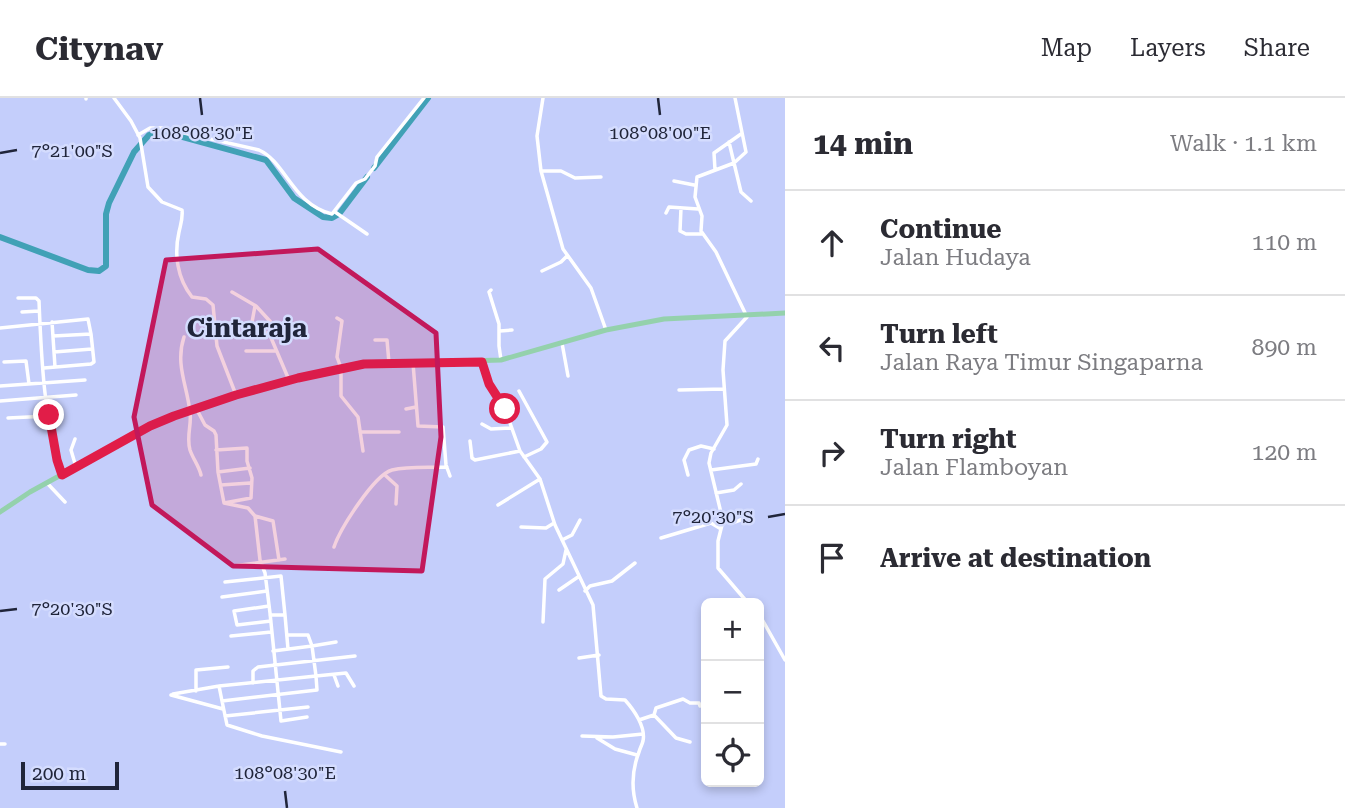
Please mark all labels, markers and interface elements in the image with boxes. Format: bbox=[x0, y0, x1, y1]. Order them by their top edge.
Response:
text: Citynav bbox=[35, 29, 163, 68]
text: Map bbox=[1041, 34, 1092, 62]
text: Layers bbox=[1130, 34, 1206, 62]
text: Share bbox=[1244, 34, 1310, 62]
text: 108°08'30"E bbox=[151, 122, 253, 143]
text: 108°08'00"E bbox=[609, 122, 711, 143]
text: 14 min bbox=[813, 126, 913, 161]
text: Walk · 1.1 km bbox=[1170, 130, 1317, 157]
text: 7°21'00"S bbox=[31, 140, 113, 161]
text: Continue bbox=[880, 214, 1002, 244]
icon: ahead bbox=[813, 224, 851, 262]
text: 110 m bbox=[1252, 229, 1317, 256]
text: Jalan Hudaya bbox=[880, 244, 1031, 271]
district label: Cintaraja bbox=[187, 313, 307, 343]
text: Turn left bbox=[880, 319, 998, 349]
icon: left bbox=[813, 329, 851, 367]
text: 890 m bbox=[1252, 334, 1317, 361]
text: Jalan Raya Timur Singaparna bbox=[880, 349, 1203, 376]
route start bbox=[489, 393, 520, 424]
route end bbox=[33, 399, 64, 430]
text: Turn right bbox=[880, 424, 1016, 454]
icon: right bbox=[813, 434, 851, 472]
text: 120 m bbox=[1252, 439, 1317, 466]
text: Jalan Flamboyan bbox=[880, 454, 1068, 481]
text: 7°20'30"S bbox=[672, 506, 754, 527]
icon: arrive bbox=[813, 539, 851, 577]
text: Arrive at destination bbox=[880, 543, 1151, 573]
text: 7°20'30"S bbox=[31, 598, 113, 619]
map controls bbox=[701, 598, 764, 787]
button: + bbox=[701, 598, 764, 661]
button: − bbox=[701, 661, 764, 724]
button: locate bbox=[701, 724, 764, 787]
scale bar bbox=[21, 759, 119, 791]
text: 200 m bbox=[32, 762, 86, 785]
text: 108°08'30"E bbox=[234, 762, 336, 783]

